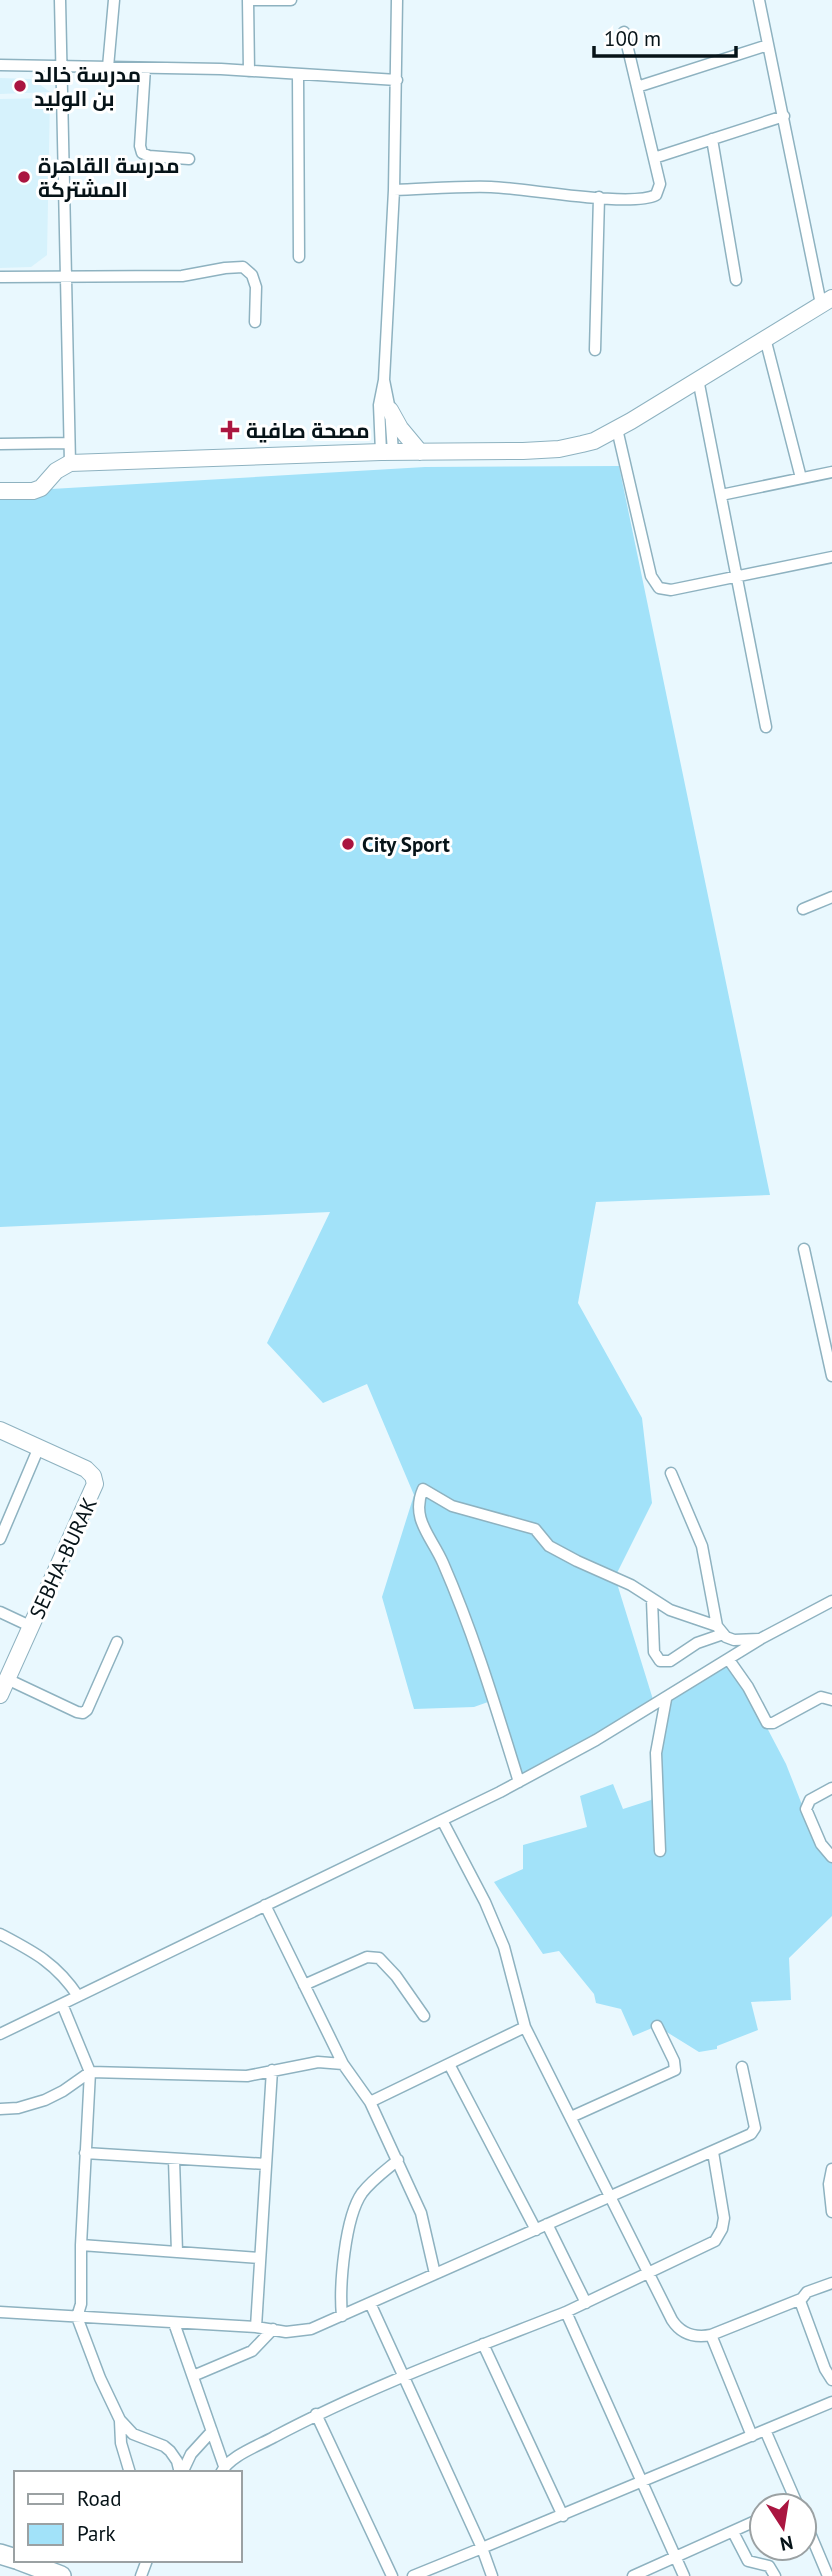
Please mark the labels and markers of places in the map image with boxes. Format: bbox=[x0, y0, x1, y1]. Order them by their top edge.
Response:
place label: مدرسة خالد بن الوليد bbox=[34, 61, 141, 112]
marker: مدرسة خالد بن الوليد bbox=[12, 78, 28, 94]
place label: مدرسة القاهرة المشتركة bbox=[38, 152, 180, 203]
marker: مدرسة القاهرة المشتركة bbox=[16, 169, 32, 185]
place label: مصحة صافية bbox=[246, 417, 370, 444]
marker: مصحة صافية bbox=[220, 420, 240, 440]
place label: City Sport bbox=[362, 831, 451, 858]
marker: City Sport bbox=[340, 836, 356, 852]

